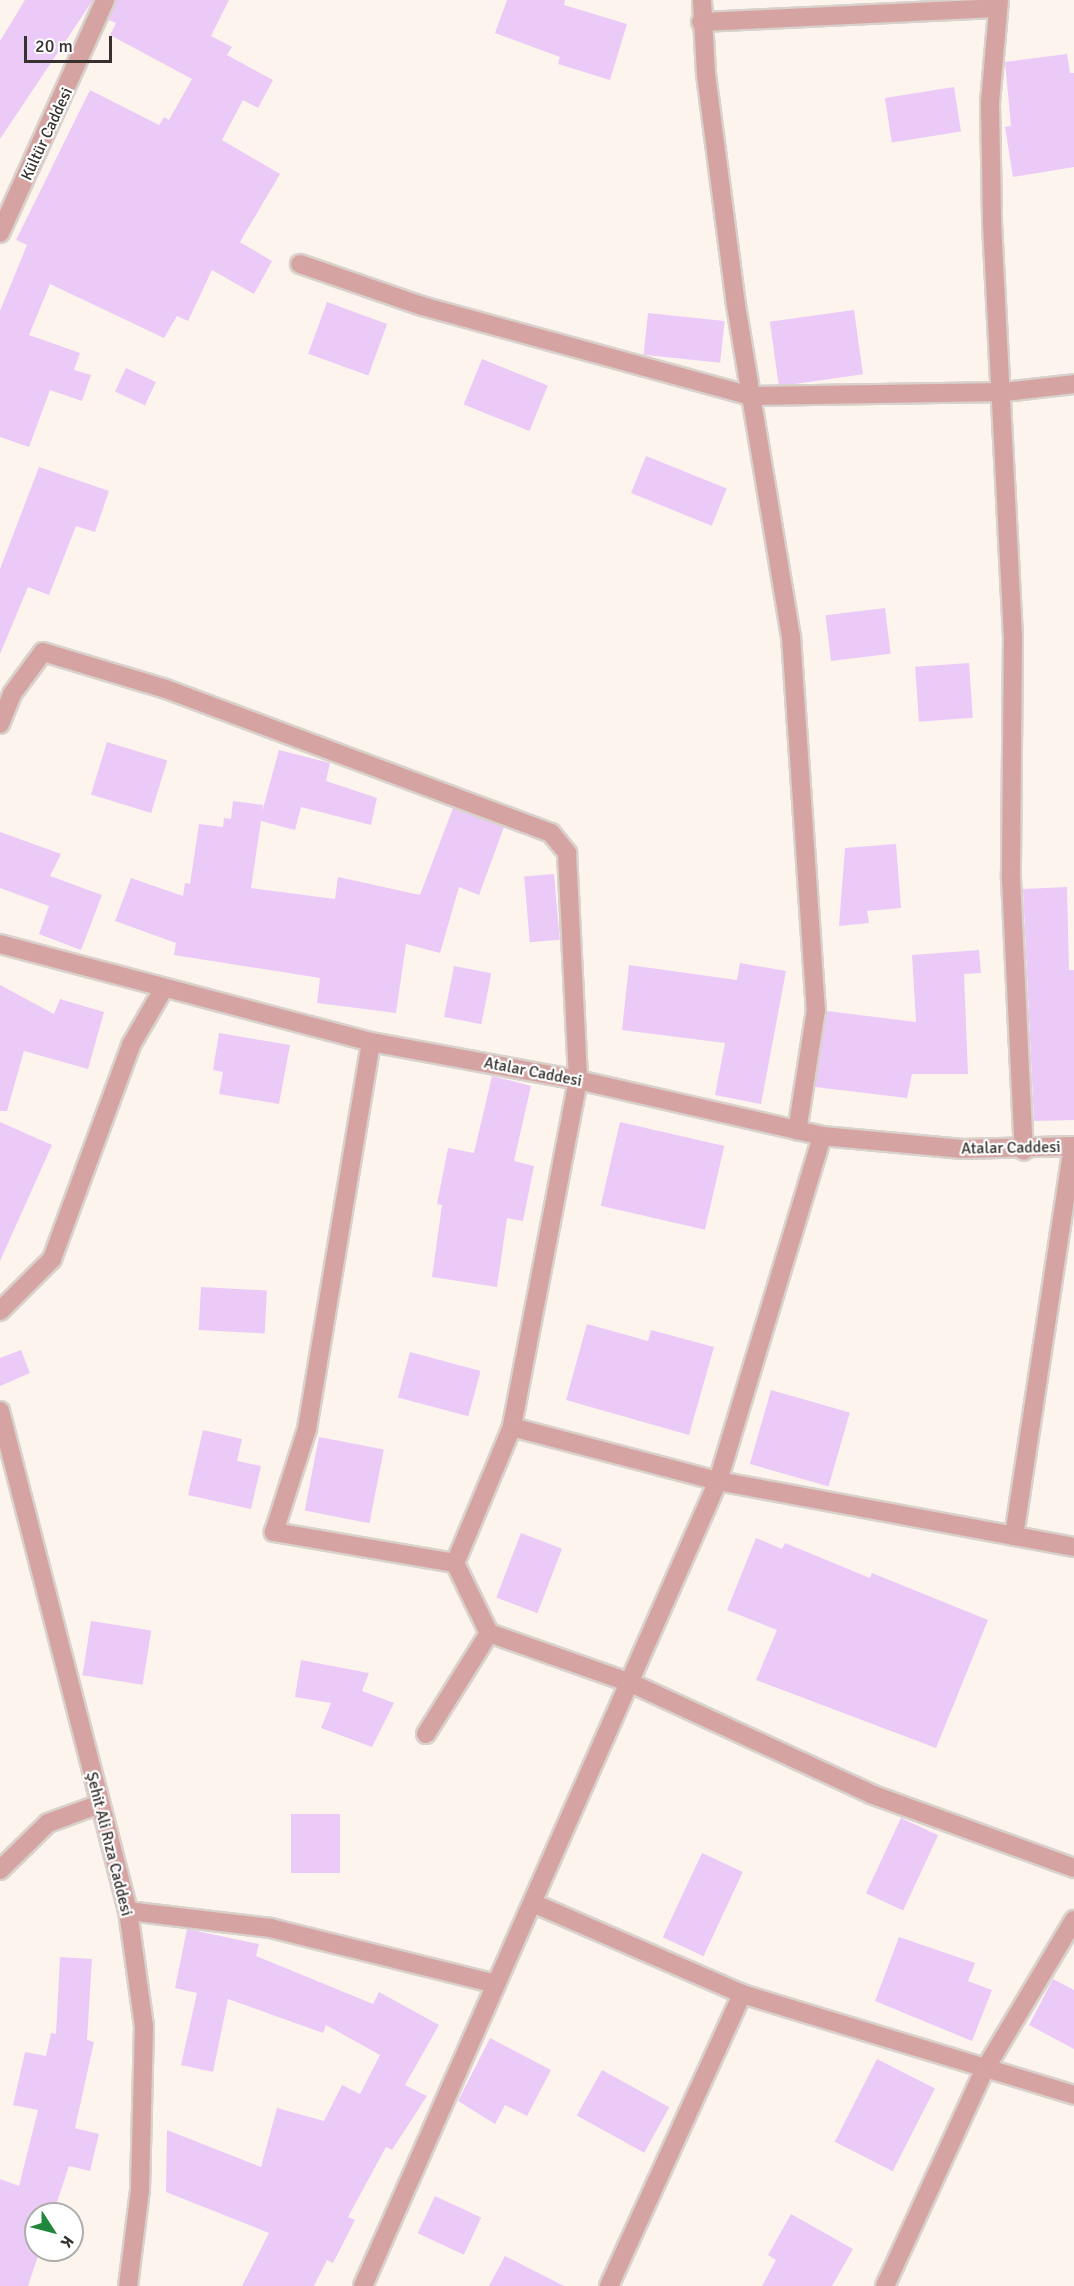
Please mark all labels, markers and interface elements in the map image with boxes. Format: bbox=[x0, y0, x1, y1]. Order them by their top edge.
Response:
scale bar bbox=[27, 24, 116, 62]
text: 20 m bbox=[35, 35, 73, 57]
street label: Kültür Caddesi bbox=[17, 85, 77, 183]
street label: Atalar Caddesi bbox=[482, 1053, 584, 1091]
street label: Atalar Caddesi bbox=[961, 1138, 1061, 1158]
street label: Şehit Ali Rıza Caddesi bbox=[82, 1770, 136, 1918]
north arrow bbox=[24, 2202, 84, 2262]
text: K bbox=[56, 2232, 78, 2251]

